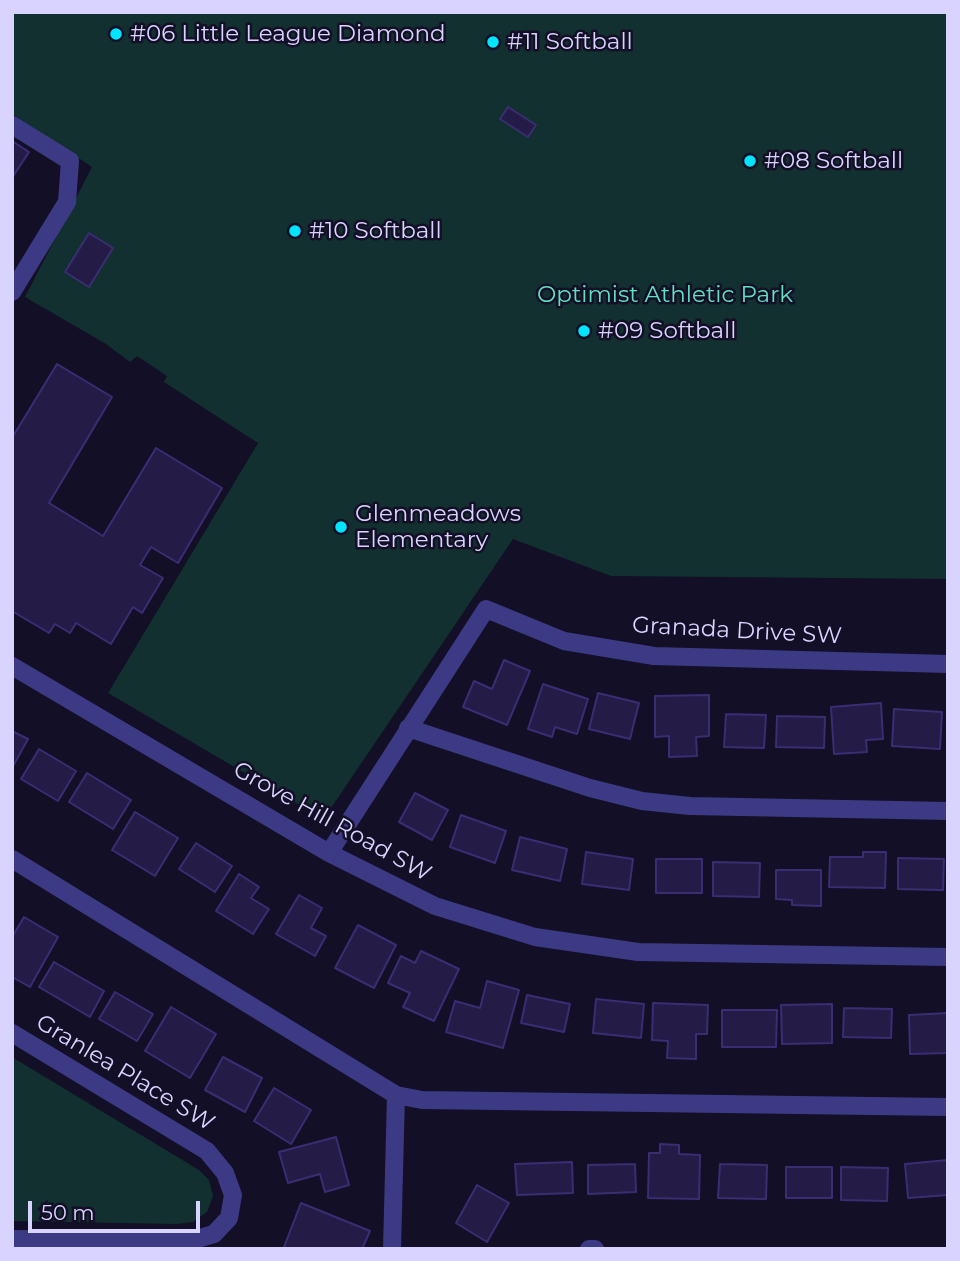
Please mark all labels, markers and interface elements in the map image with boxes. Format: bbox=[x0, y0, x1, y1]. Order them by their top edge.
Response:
place label: #06 Little League Diamond bbox=[130, 20, 446, 48]
marker: #06 Little League Diamond bbox=[108, 26, 124, 42]
place label: #11 Softball bbox=[507, 28, 633, 56]
marker: #11 Softball bbox=[485, 34, 501, 50]
place label: #08 Softball bbox=[764, 147, 903, 175]
marker: #08 Softball bbox=[742, 153, 758, 169]
place label: #10 Softball bbox=[309, 217, 442, 245]
marker: #10 Softball bbox=[287, 223, 303, 239]
park label: Optimist Athletic Park bbox=[537, 281, 793, 309]
place label: #09 Softball bbox=[598, 317, 736, 345]
marker: #09 Softball bbox=[576, 323, 592, 339]
place label: Glenmeadows Elementary bbox=[355, 500, 521, 554]
marker: Glenmeadows Elementary bbox=[333, 519, 349, 535]
street label: Granada Drive SW bbox=[631, 612, 843, 650]
street label: Grove Hill Road SW bbox=[228, 756, 436, 888]
street label: Granlea Place SW bbox=[31, 1009, 219, 1137]
scale bar bbox=[32, 1188, 203, 1232]
text: 50 m bbox=[41, 1200, 95, 1225]

